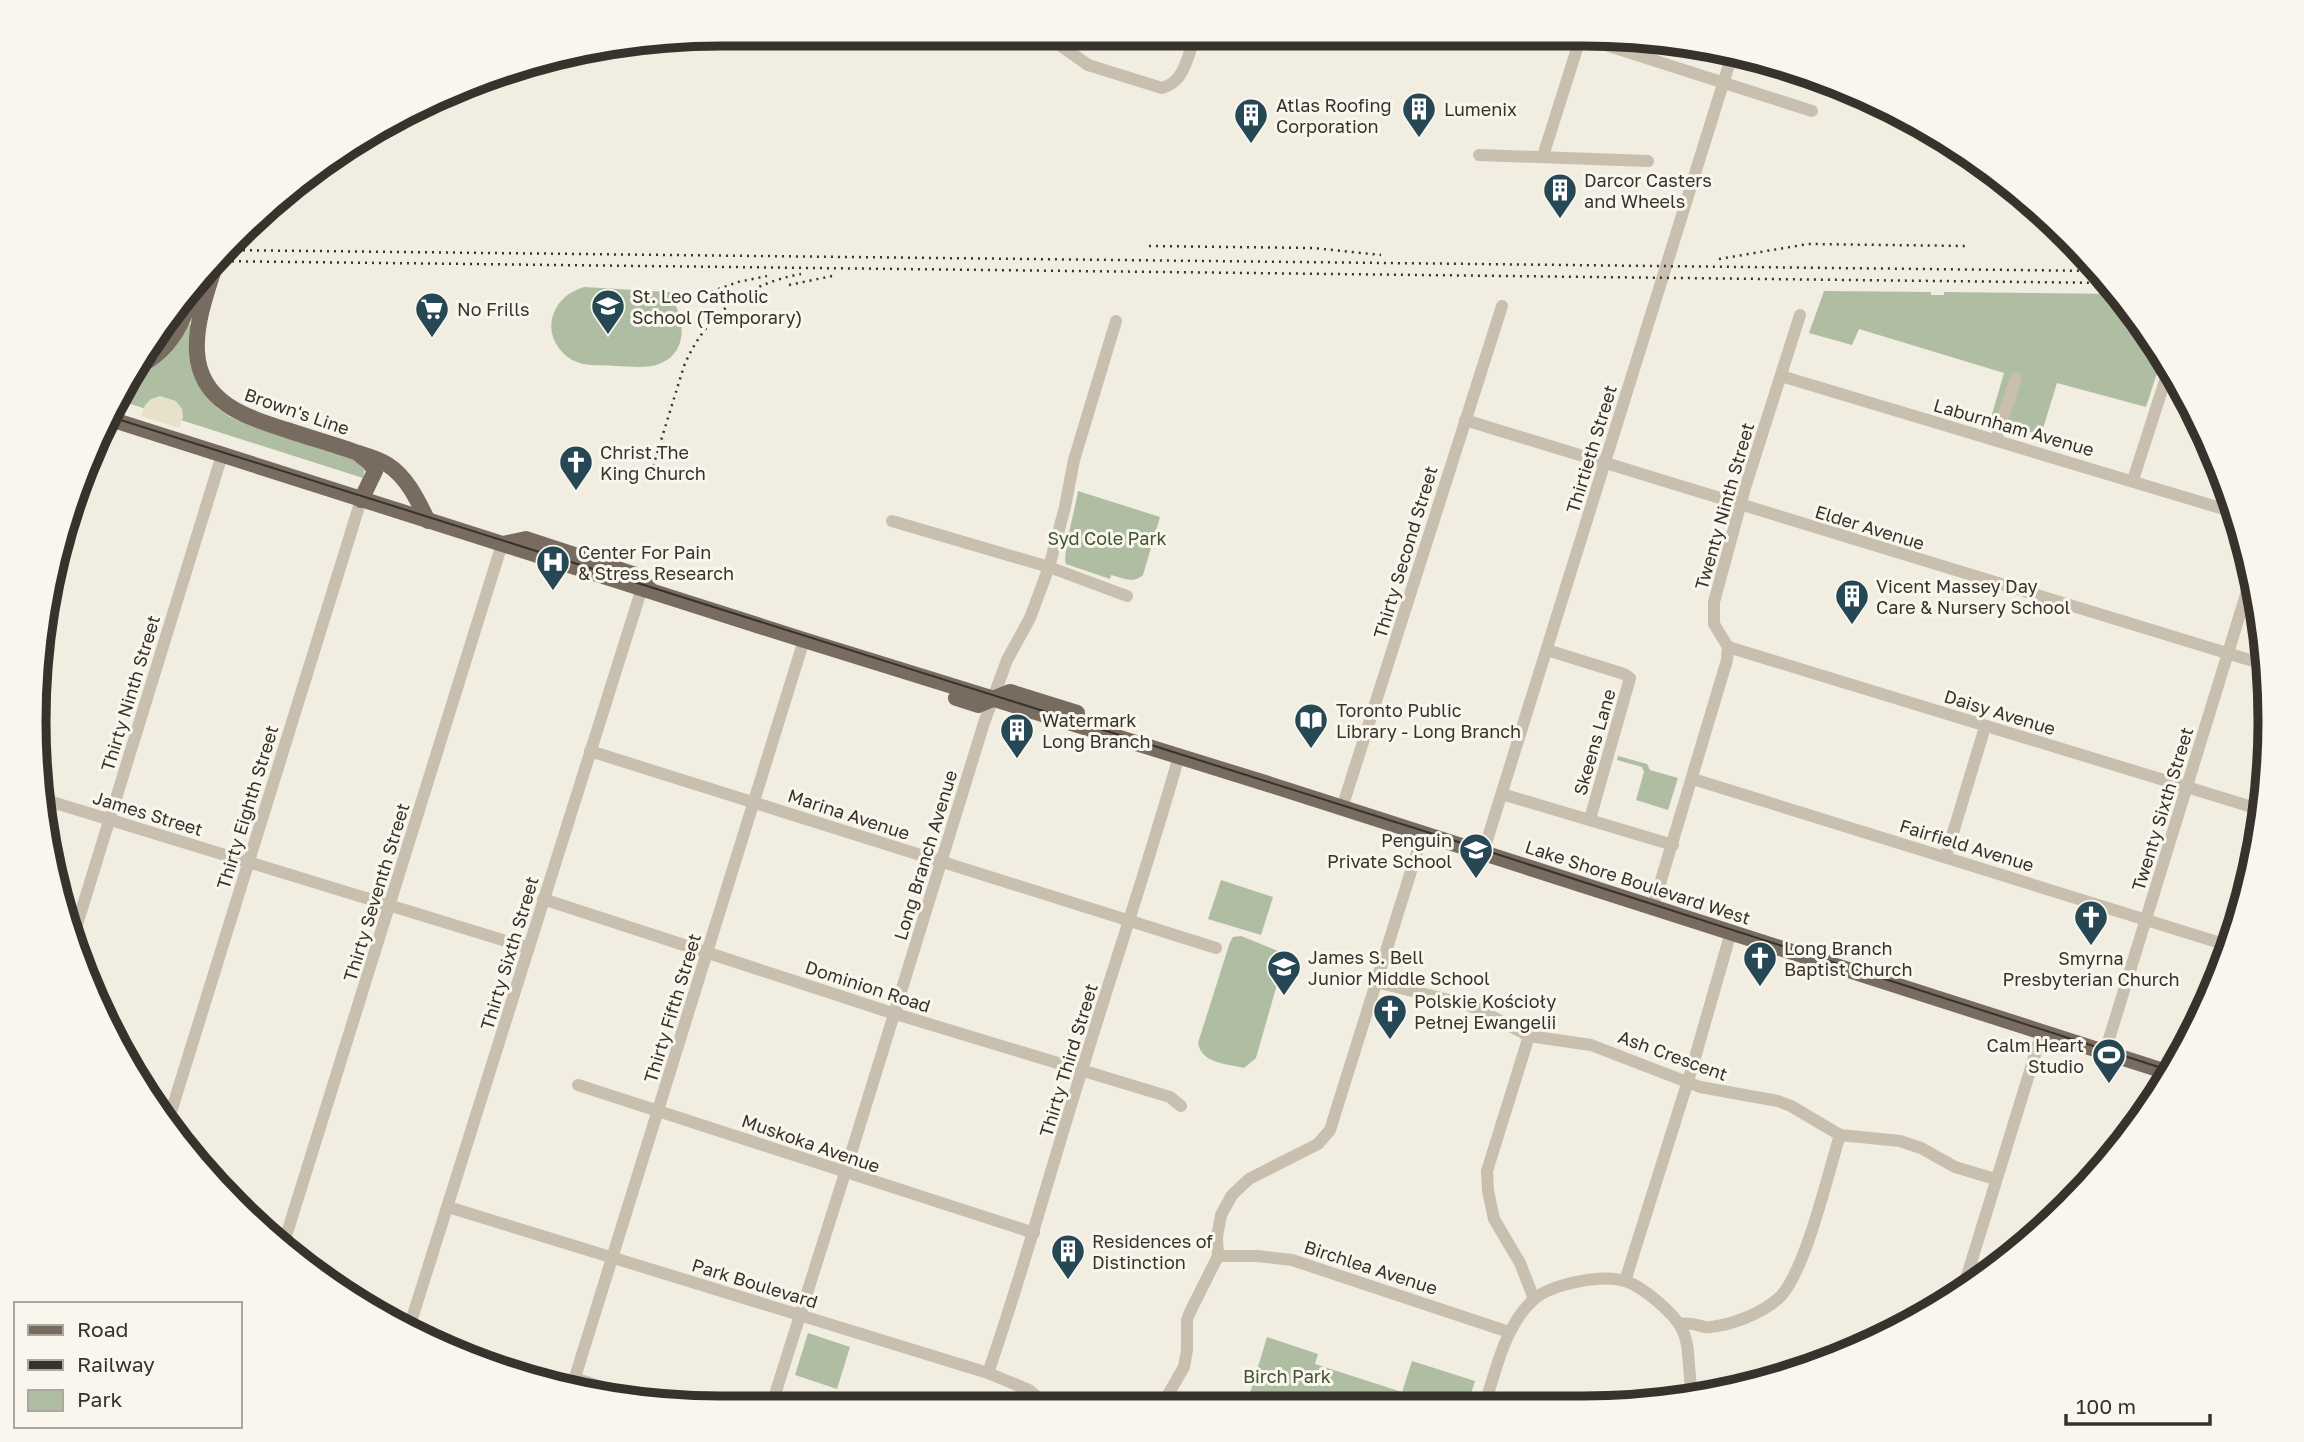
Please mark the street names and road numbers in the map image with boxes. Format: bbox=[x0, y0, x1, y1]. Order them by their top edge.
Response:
street label: Thirtieth Street bbox=[1561, 382, 1621, 516]
street label: Brown's Line bbox=[242, 383, 352, 439]
street label: Laburnham Avenue bbox=[1931, 394, 2097, 460]
street label: Twenty Ninth Street bbox=[1690, 420, 1758, 592]
street label: Thirty Second Street bbox=[1368, 463, 1442, 641]
street label: Elder Avenue bbox=[1813, 500, 1927, 554]
street label: Thirty Ninth Street bbox=[96, 612, 164, 774]
street label: Daisy Avenue bbox=[1942, 685, 2058, 739]
street label: Skeens Lane bbox=[1568, 686, 1620, 798]
street label: Thirty Eighth Street bbox=[212, 722, 282, 892]
street label: Twenty Sixth Street bbox=[2127, 724, 2197, 894]
street label: Long Branch Avenue bbox=[889, 767, 961, 943]
street label: Marina Avenue bbox=[785, 784, 913, 844]
street label: James Street bbox=[90, 786, 206, 840]
street label: Thirty Seventh Street bbox=[338, 800, 414, 984]
street label: Fairfield Avenue bbox=[1897, 814, 2037, 876]
street label: Lake Shore Boulevard West bbox=[1522, 835, 1754, 929]
street label: Thirty Sixth Street bbox=[475, 874, 543, 1032]
street label: Thirty Fifth Street bbox=[639, 931, 705, 1085]
street label: Dominion Road bbox=[803, 955, 933, 1017]
street label: Thirty Third Street bbox=[1034, 981, 1102, 1139]
street label: Ash Crescent bbox=[1615, 1025, 1731, 1085]
street label: Muskoka Avenue bbox=[739, 1109, 883, 1177]
street label: Birchlea Avenue bbox=[1302, 1235, 1440, 1299]
street label: Park Boulevard bbox=[689, 1253, 821, 1313]

